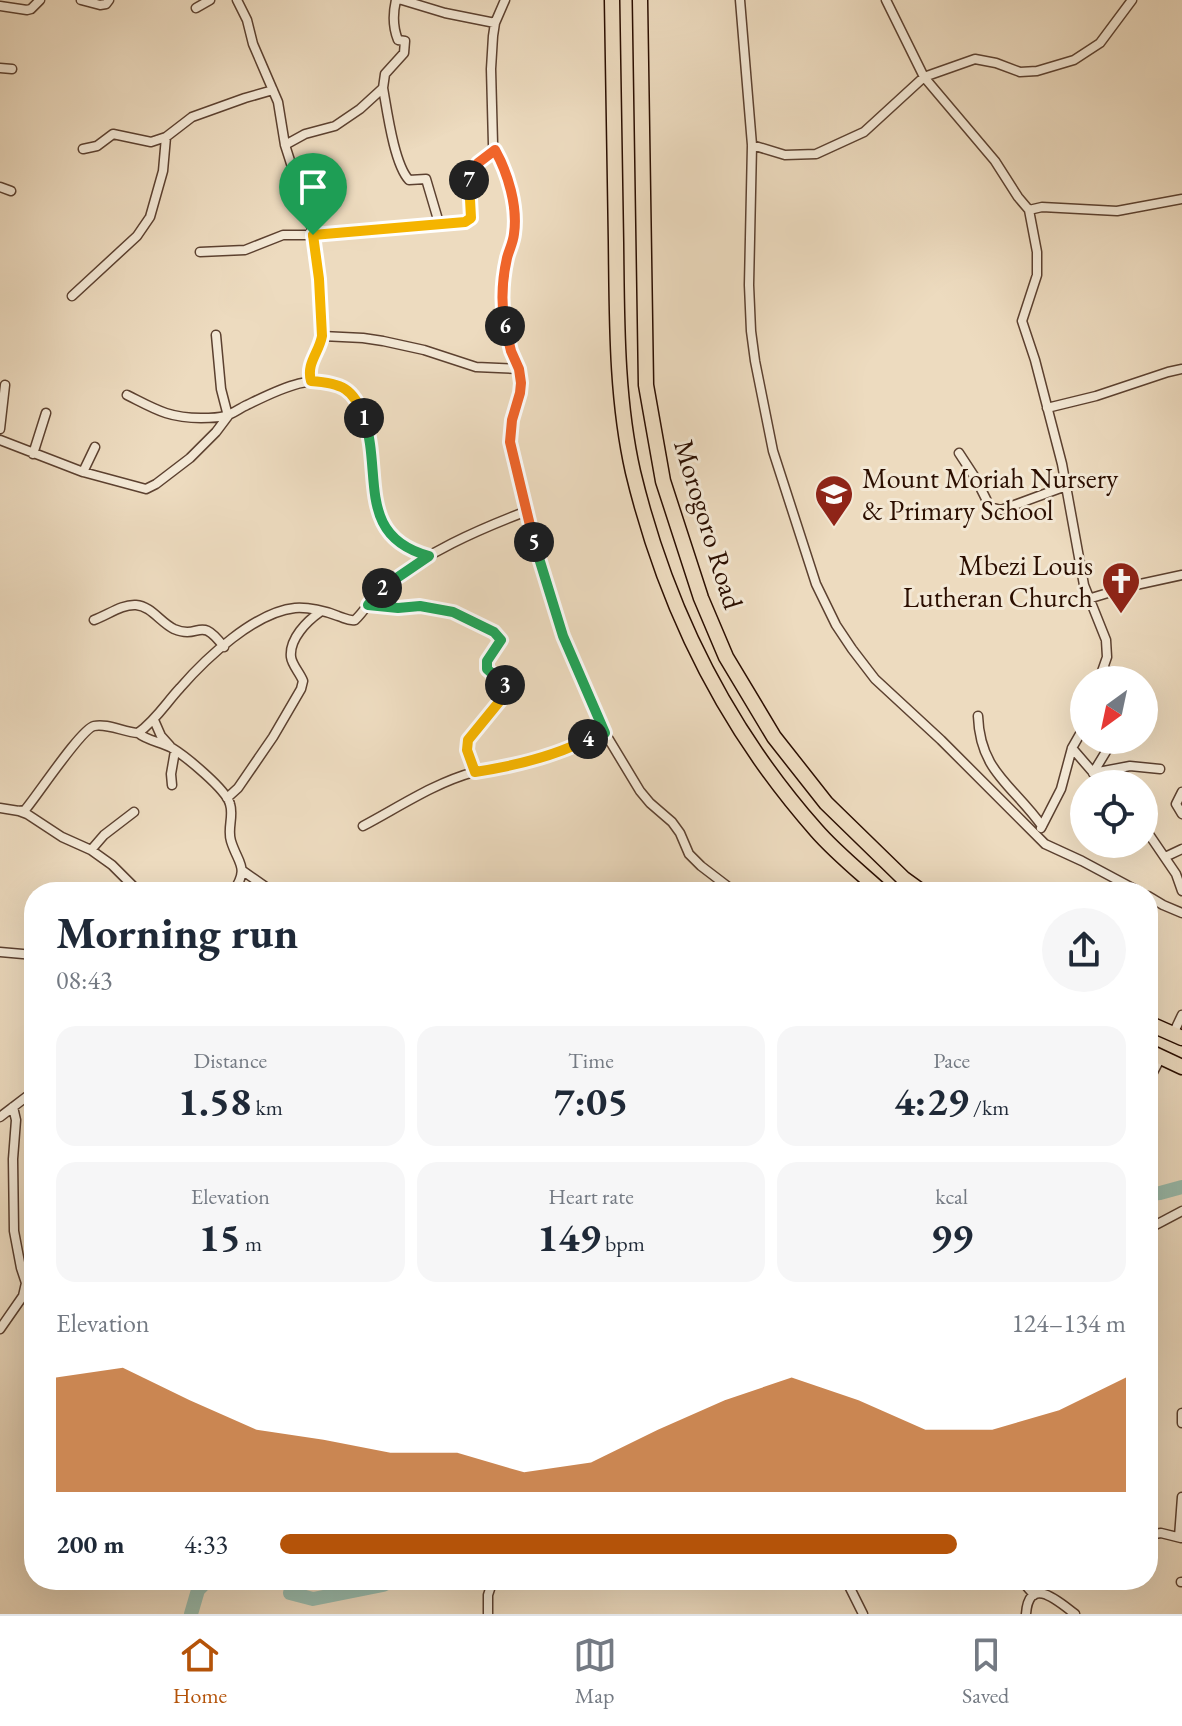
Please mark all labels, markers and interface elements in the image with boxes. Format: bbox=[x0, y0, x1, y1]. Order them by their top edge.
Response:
pin bbox=[279, 153, 347, 235]
pin: 7 bbox=[449, 160, 489, 200]
icon: arrive bbox=[291, 165, 335, 209]
text: 7 bbox=[463, 165, 475, 194]
pin: 6 bbox=[485, 306, 525, 346]
text: 6 bbox=[499, 311, 511, 340]
pin: 1 bbox=[344, 398, 384, 438]
text: 1 bbox=[358, 403, 370, 432]
street label: Morogoro Road bbox=[666, 435, 752, 614]
place label: Mount Moriah Nursery & Primary School bbox=[862, 460, 1119, 528]
school or university icon: Mount Moriah Nursery & Primary School bbox=[813, 473, 855, 528]
pin: 5 bbox=[514, 522, 554, 562]
text: 5 bbox=[528, 527, 540, 556]
place label: Mbezi Louis Lutheran Church bbox=[903, 547, 1093, 615]
church icon: Mbezi Louis Lutheran Church bbox=[1100, 560, 1142, 615]
pin: 2 bbox=[362, 568, 402, 608]
text: 2 bbox=[376, 573, 388, 602]
pin: 3 bbox=[485, 665, 525, 705]
north arrow bbox=[1070, 666, 1158, 754]
map controls bbox=[1070, 666, 1158, 858]
text: 3 bbox=[499, 670, 511, 699]
pin: 4 bbox=[568, 719, 608, 759]
text: 4 bbox=[582, 724, 594, 753]
button: locate bbox=[1070, 770, 1158, 858]
text: Morning run bbox=[56, 904, 298, 961]
button: share bbox=[1042, 908, 1126, 992]
text: 08:43 bbox=[56, 963, 112, 997]
text: Distance bbox=[194, 1046, 267, 1075]
text: Time bbox=[568, 1046, 614, 1075]
text: Pace bbox=[933, 1046, 970, 1075]
text: 1.58 bbox=[178, 1075, 251, 1127]
text: 7:05 bbox=[554, 1075, 628, 1127]
text: 4:29 bbox=[894, 1075, 969, 1127]
text: km bbox=[251, 1093, 283, 1122]
text: /km bbox=[969, 1093, 1009, 1122]
text: Elevation bbox=[191, 1182, 270, 1211]
text: Heart rate bbox=[548, 1182, 634, 1211]
text: kcal bbox=[935, 1182, 968, 1211]
text: 15 bbox=[198, 1211, 241, 1263]
text: 149 bbox=[537, 1211, 601, 1263]
text: 99 bbox=[930, 1211, 973, 1263]
text: m bbox=[241, 1229, 262, 1258]
text: bpm bbox=[601, 1229, 645, 1258]
text: Elevation bbox=[56, 1306, 150, 1340]
text: 124–134 m bbox=[1011, 1306, 1126, 1340]
text: 200 m bbox=[56, 1527, 124, 1561]
text: 4:33 bbox=[184, 1527, 228, 1561]
tab: Home bbox=[173, 1633, 227, 1710]
tab: Map bbox=[573, 1633, 617, 1710]
tab: Saved bbox=[962, 1633, 1009, 1710]

